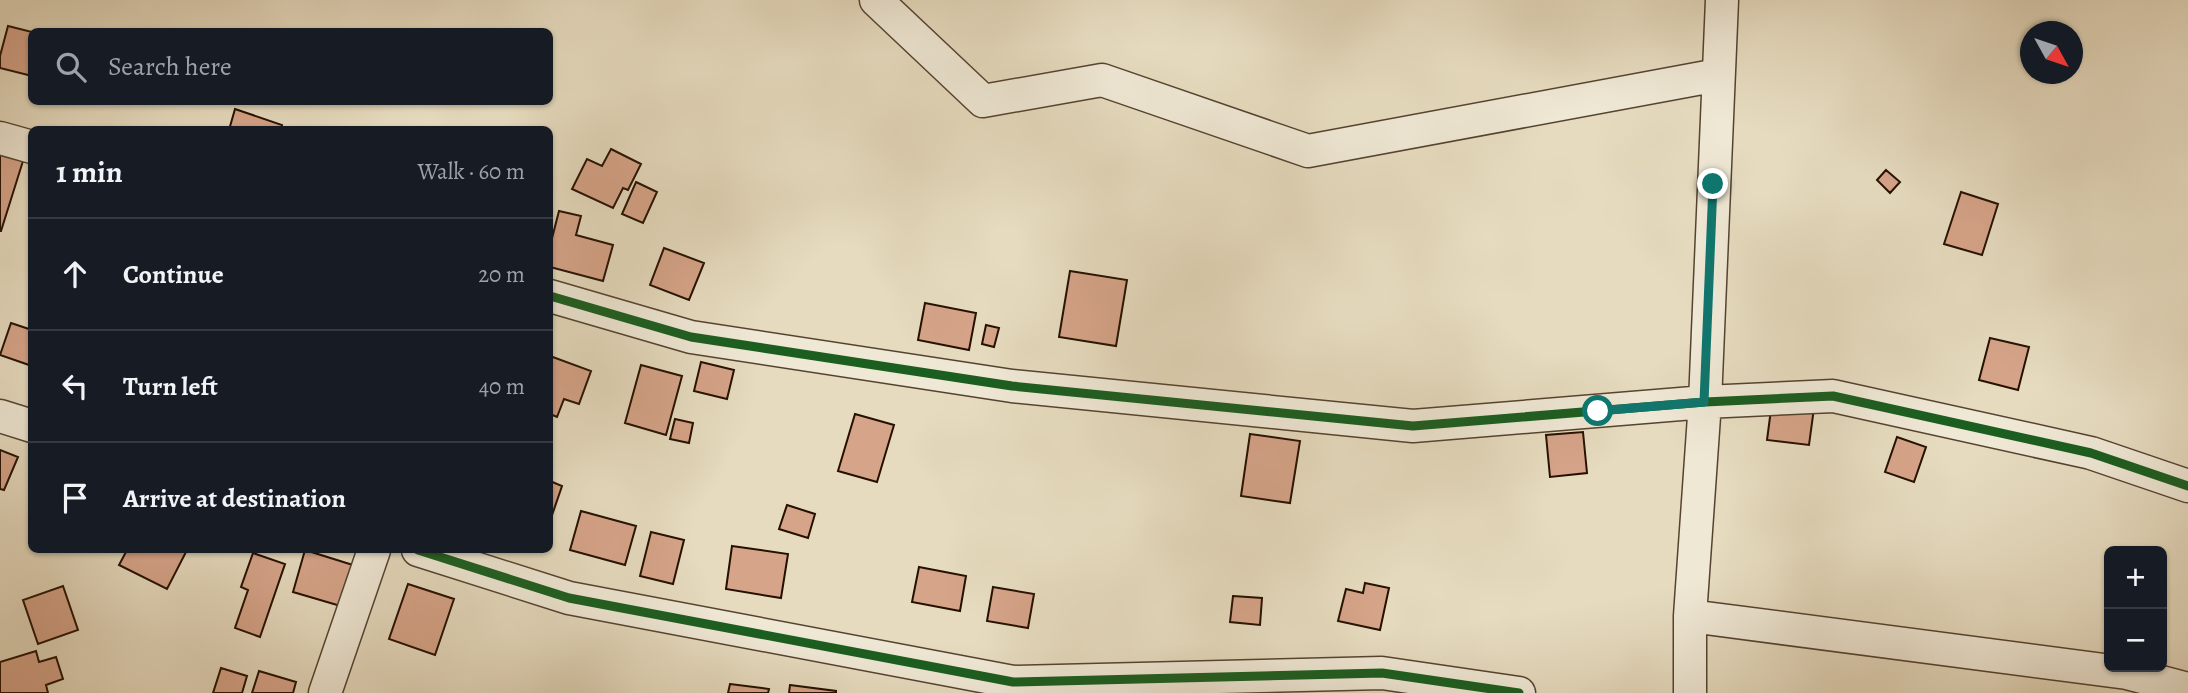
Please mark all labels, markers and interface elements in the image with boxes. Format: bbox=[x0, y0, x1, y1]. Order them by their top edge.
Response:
north arrow bbox=[2020, 21, 2083, 84]
search box bbox=[28, 28, 553, 105]
icon: search bbox=[52, 48, 90, 86]
text: Search here bbox=[108, 49, 232, 84]
text: 1 min bbox=[56, 152, 123, 192]
text: Walk · 60 m bbox=[417, 156, 525, 187]
route end bbox=[1697, 168, 1728, 199]
icon: ahead bbox=[56, 255, 94, 293]
text: Continue bbox=[123, 257, 224, 292]
text: 20 m bbox=[478, 259, 525, 290]
icon: left bbox=[56, 367, 94, 405]
text: Turn left bbox=[123, 369, 218, 404]
text: 40 m bbox=[479, 371, 525, 402]
route start bbox=[1582, 395, 1613, 426]
icon: arrive bbox=[56, 479, 94, 517]
text: Arrive at destination bbox=[123, 481, 346, 516]
map controls bbox=[2104, 546, 2167, 672]
button: + bbox=[2104, 546, 2167, 609]
button: − bbox=[2104, 609, 2167, 672]

